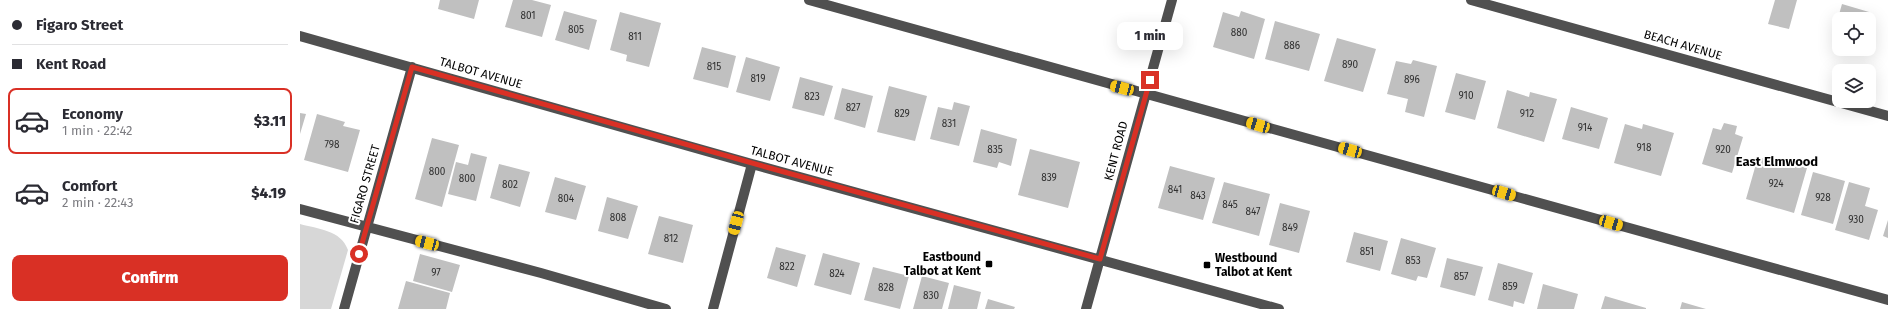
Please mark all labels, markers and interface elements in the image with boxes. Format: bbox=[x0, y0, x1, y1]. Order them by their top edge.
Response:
house number: 801 bbox=[520, 10, 536, 22]
map controls bbox=[1832, 12, 1876, 108]
button: locate bbox=[1832, 12, 1876, 56]
text: Figaro Street bbox=[36, 16, 123, 34]
callout: 1 min bbox=[1117, 22, 1183, 50]
house number: 805 bbox=[568, 24, 584, 36]
house number: 880 bbox=[1231, 27, 1248, 39]
street label: BEACH AVENUE bbox=[1642, 27, 1724, 63]
text: 1 min bbox=[1134, 28, 1166, 43]
house number: 811 bbox=[628, 31, 642, 43]
house number: 886 bbox=[1284, 40, 1300, 52]
text: Kent Road bbox=[36, 55, 106, 73]
street label: TALBOT AVENUE bbox=[438, 55, 524, 91]
house number: 890 bbox=[1342, 59, 1359, 71]
house number: 815 bbox=[707, 61, 721, 73]
button: layers bbox=[1832, 64, 1876, 108]
route end bbox=[1141, 71, 1159, 89]
house number: 819 bbox=[751, 73, 765, 85]
house number: 896 bbox=[1404, 74, 1420, 86]
car bbox=[1109, 79, 1135, 97]
house number: 910 bbox=[1459, 90, 1474, 102]
house number: 823 bbox=[804, 91, 820, 103]
house number: 827 bbox=[846, 102, 861, 114]
icon: car bbox=[14, 103, 50, 139]
text: Economy bbox=[62, 105, 123, 123]
house number: 829 bbox=[894, 108, 910, 120]
house number: 912 bbox=[1520, 108, 1534, 120]
text: $3.11 bbox=[254, 112, 286, 130]
car bbox=[1245, 116, 1271, 134]
house number: 831 bbox=[942, 118, 956, 130]
street label: KENT ROAD bbox=[1101, 119, 1131, 182]
house number: 914 bbox=[1578, 122, 1593, 134]
text: 1 min · 22:42 bbox=[62, 123, 133, 138]
house number: 798 bbox=[324, 139, 340, 151]
car bbox=[1337, 141, 1363, 159]
street label: FIGARO STREET bbox=[347, 142, 383, 225]
house number: 918 bbox=[1637, 142, 1652, 154]
street label: TALBOT AVENUE bbox=[749, 143, 835, 179]
house number: 835 bbox=[987, 144, 1003, 156]
house number: 920 bbox=[1715, 144, 1731, 156]
district label: East Elmwood bbox=[1736, 154, 1818, 169]
house number: 800 bbox=[429, 166, 446, 178]
house number: 839 bbox=[1041, 172, 1057, 184]
house number: 800 bbox=[459, 173, 476, 185]
icon: car bbox=[14, 175, 50, 211]
text: Comfort bbox=[62, 177, 118, 195]
house number: 924 bbox=[1768, 178, 1784, 190]
house number: 802 bbox=[502, 179, 518, 191]
text: $4.19 bbox=[251, 184, 286, 202]
house number: 841 bbox=[1168, 184, 1182, 196]
car bbox=[1491, 184, 1517, 202]
house number: 843 bbox=[1190, 190, 1206, 202]
house number: 928 bbox=[1815, 192, 1831, 204]
house number: 804 bbox=[558, 193, 575, 205]
text: 2 min · 22:43 bbox=[62, 195, 133, 210]
house number: 845 bbox=[1222, 199, 1238, 211]
house number: 847 bbox=[1245, 206, 1261, 218]
car bbox=[727, 210, 745, 236]
house number: 808 bbox=[610, 212, 627, 224]
car bbox=[1598, 214, 1624, 232]
house number: 930 bbox=[1848, 214, 1864, 226]
house number: 849 bbox=[1282, 222, 1298, 234]
house number: 812 bbox=[664, 233, 678, 245]
car bbox=[414, 234, 440, 252]
route start bbox=[350, 245, 368, 263]
house number: 851 bbox=[1360, 246, 1374, 258]
place label: Eastbound Talbot at Kent bbox=[904, 250, 981, 278]
place label: Westbound Talbot at Kent bbox=[1215, 251, 1293, 279]
button: Confirm bbox=[12, 255, 288, 301]
house number: 853 bbox=[1405, 255, 1421, 267]
marker: Eastbound Talbot at Kent bbox=[984, 259, 994, 269]
marker: Westbound Talbot at Kent bbox=[1202, 260, 1212, 270]
house number: 822 bbox=[779, 261, 795, 273]
house number: 97 bbox=[431, 267, 441, 279]
house number: 824 bbox=[829, 268, 845, 280]
house number: 857 bbox=[1454, 271, 1469, 283]
house number: 859 bbox=[1502, 281, 1518, 293]
house number: 828 bbox=[878, 282, 894, 294]
house number: 830 bbox=[923, 290, 939, 302]

